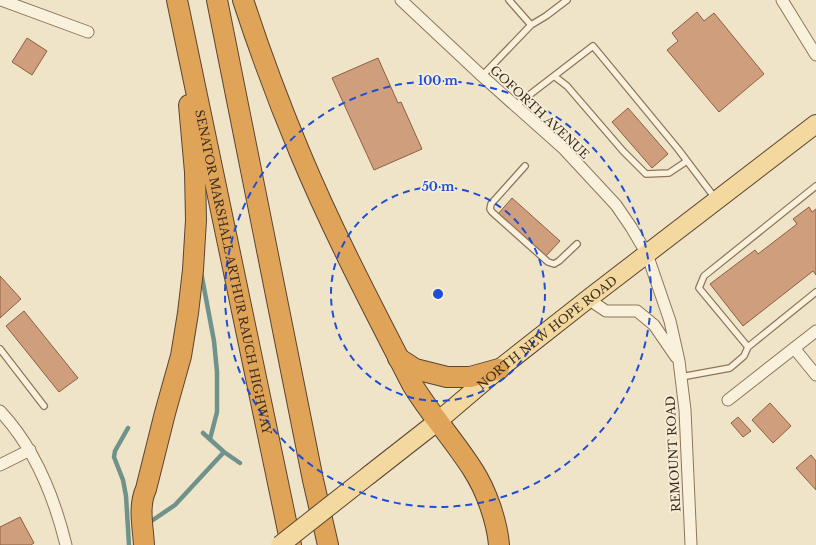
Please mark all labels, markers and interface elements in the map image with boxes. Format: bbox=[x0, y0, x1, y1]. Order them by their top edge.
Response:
street label: GOFORTH AVENUE bbox=[487, 62, 593, 162]
text: 100 m bbox=[418, 73, 459, 88]
street label: SENATOR MARSHALL ARTHUR RAUCH HIGHWAY bbox=[193, 108, 275, 436]
text: 50 m bbox=[422, 179, 455, 194]
street label: NORTH NEW HOPE ROAD bbox=[474, 272, 620, 392]
centre of rings bbox=[431, 287, 445, 301]
street label: REMOUNT ROAD bbox=[662, 396, 684, 512]

